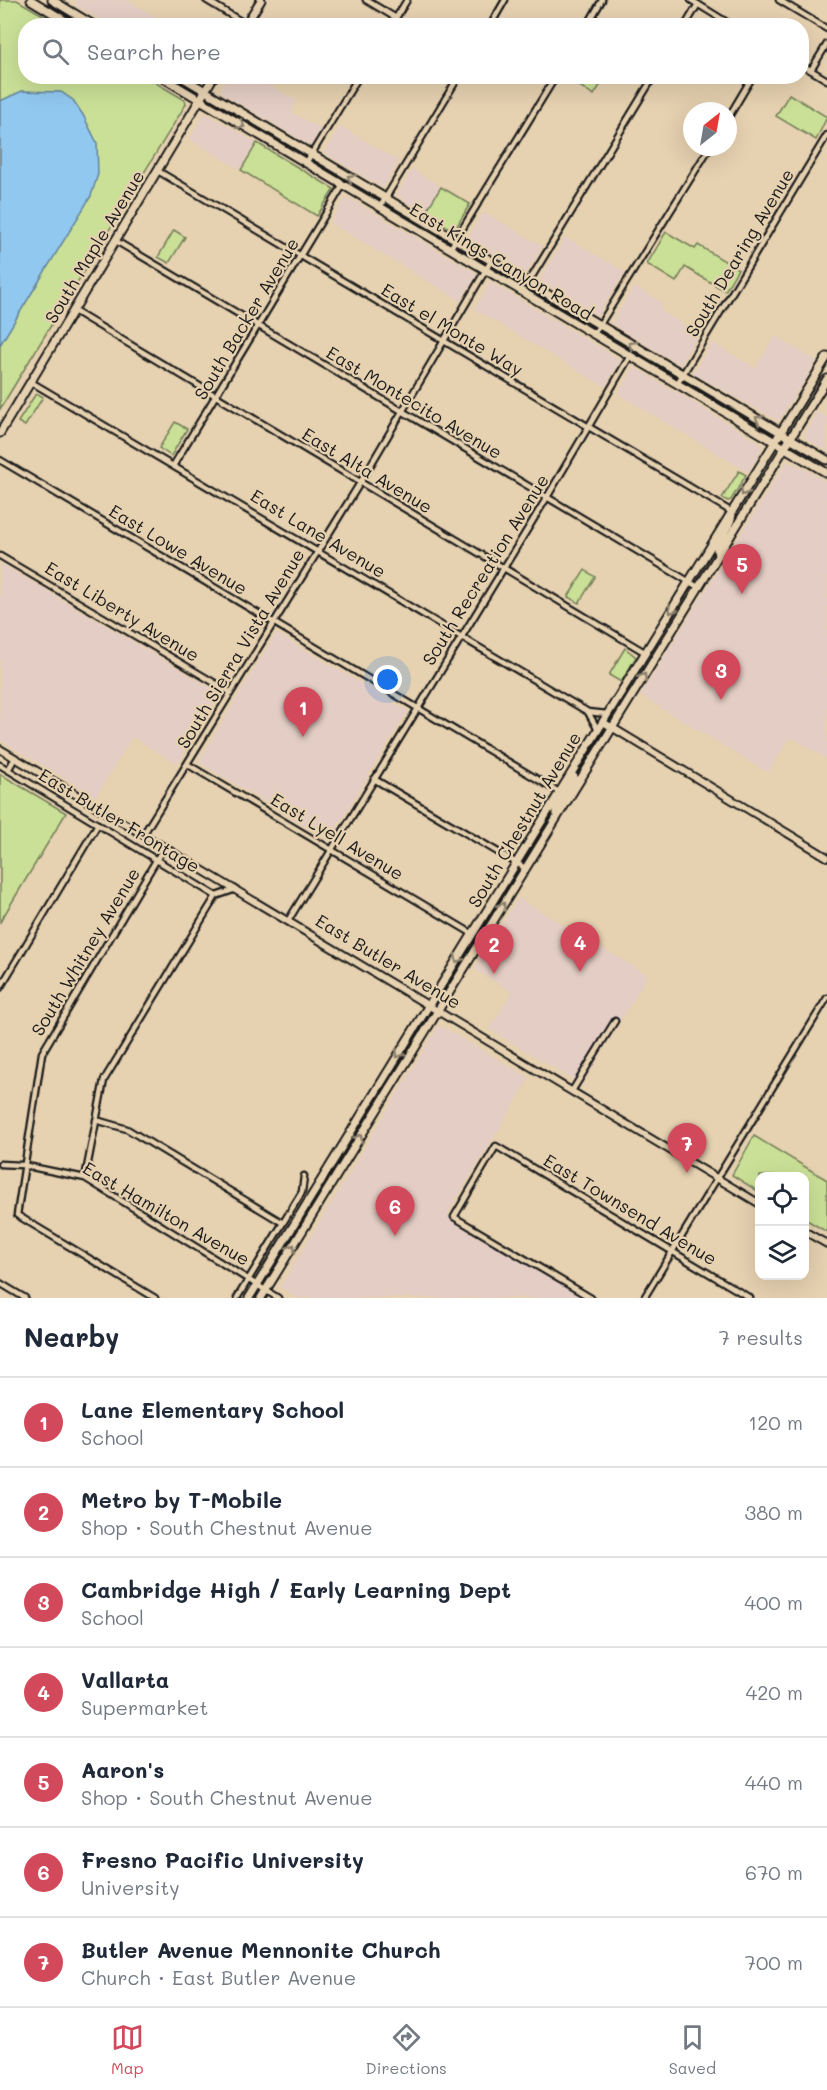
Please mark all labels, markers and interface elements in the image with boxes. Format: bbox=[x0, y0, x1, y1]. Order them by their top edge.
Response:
search box bbox=[18, 18, 809, 84]
icon: search bbox=[39, 35, 72, 68]
text: Search here bbox=[87, 37, 221, 66]
north arrow bbox=[683, 102, 737, 156]
one-way arrow bbox=[235, 117, 245, 129]
street label: South Dearing Avenue bbox=[679, 164, 799, 341]
street label: South Maple Avenue bbox=[39, 165, 149, 328]
one-way arrow bbox=[347, 174, 357, 186]
street label: East Kings Canyon Road bbox=[405, 197, 598, 326]
street label: South Backer Avenue bbox=[188, 233, 304, 404]
street label: East el Monte Way bbox=[377, 277, 528, 381]
street label: East Montecito Avenue bbox=[322, 340, 507, 464]
one-way arrow bbox=[628, 340, 638, 352]
one-way arrow bbox=[755, 415, 765, 426]
street label: East Alta Avenue bbox=[298, 422, 437, 519]
street label: South Recreation Avenue bbox=[416, 469, 554, 670]
street label: East Lane Avenue bbox=[246, 483, 391, 583]
one-way arrow bbox=[739, 486, 751, 496]
street label: East Lowe Avenue bbox=[105, 498, 252, 600]
street label: South Sierra Vista Avenue bbox=[171, 544, 309, 753]
pin: 5 bbox=[722, 544, 762, 594]
street label: East Liberty Avenue bbox=[41, 556, 204, 667]
one-way arrow bbox=[668, 604, 680, 614]
pin: 3 bbox=[702, 650, 740, 700]
your location bbox=[373, 665, 402, 694]
one-way arrow bbox=[636, 673, 648, 683]
pin: 1 bbox=[284, 688, 322, 737]
street label: South Chestnut Avenue bbox=[462, 727, 586, 912]
street label: East Butler Frontage bbox=[35, 763, 204, 878]
street label: East Lyell Avenue bbox=[267, 787, 408, 885]
street label: South Whitney Avenue bbox=[25, 863, 145, 1040]
one-way arrow bbox=[494, 902, 506, 912]
street label: East Butler Avenue bbox=[311, 908, 466, 1014]
pin: 4 bbox=[560, 922, 600, 972]
pin: 2 bbox=[474, 924, 514, 974]
one-way arrow bbox=[454, 953, 466, 963]
one-way arrow bbox=[394, 1048, 406, 1058]
pin: 7 bbox=[668, 1124, 706, 1173]
one-way arrow bbox=[351, 1134, 363, 1144]
street label: East Townsend Avenue bbox=[540, 1148, 722, 1270]
street label: East Hamilton Avenue bbox=[79, 1155, 254, 1271]
map controls bbox=[755, 1172, 809, 1280]
button: locate bbox=[755, 1172, 809, 1226]
pin: 6 bbox=[376, 1186, 414, 1236]
button: layers bbox=[755, 1226, 809, 1280]
one-way arrow bbox=[284, 1244, 296, 1254]
text: Nearby bbox=[24, 1320, 119, 1354]
text: 7 results bbox=[719, 1324, 803, 1350]
text: Lane Elementary School bbox=[81, 1395, 344, 1424]
text: 1 bbox=[39, 1409, 48, 1435]
text: 120 m bbox=[748, 1409, 803, 1435]
text: School bbox=[81, 1424, 144, 1450]
text: Metro by T-Mobile bbox=[81, 1485, 282, 1514]
text: 2 bbox=[38, 1499, 49, 1525]
text: 380 m bbox=[745, 1499, 803, 1525]
text: Shop · South Chestnut Avenue bbox=[81, 1514, 373, 1540]
text: Cambridge High / Early Learning Dept bbox=[81, 1575, 511, 1604]
text: 3 bbox=[38, 1589, 50, 1615]
text: 400 m bbox=[744, 1589, 803, 1615]
text: School bbox=[81, 1604, 144, 1630]
text: Vallarta bbox=[81, 1665, 169, 1694]
text: 4 bbox=[37, 1679, 50, 1705]
text: 420 m bbox=[745, 1679, 803, 1705]
text: Supermarket bbox=[81, 1694, 208, 1720]
text: Aaron's bbox=[81, 1755, 164, 1784]
text: 5 bbox=[38, 1769, 49, 1795]
text: 440 m bbox=[745, 1769, 803, 1795]
text: Shop · South Chestnut Avenue bbox=[81, 1784, 373, 1810]
text: Fresno Pacific University bbox=[81, 1845, 364, 1874]
text: 6 bbox=[37, 1859, 50, 1885]
text: 670 m bbox=[745, 1859, 803, 1885]
text: University bbox=[81, 1874, 180, 1900]
text: Butler Avenue Mennonite Church bbox=[81, 1935, 441, 1964]
text: 7 bbox=[38, 1949, 49, 1975]
text: 700 m bbox=[745, 1949, 803, 1975]
text: Church · East Butler Avenue bbox=[81, 1964, 356, 1990]
tab: Map bbox=[111, 2021, 144, 2078]
tab: Directions bbox=[366, 2021, 447, 2078]
tab: Saved bbox=[669, 2021, 716, 2078]

